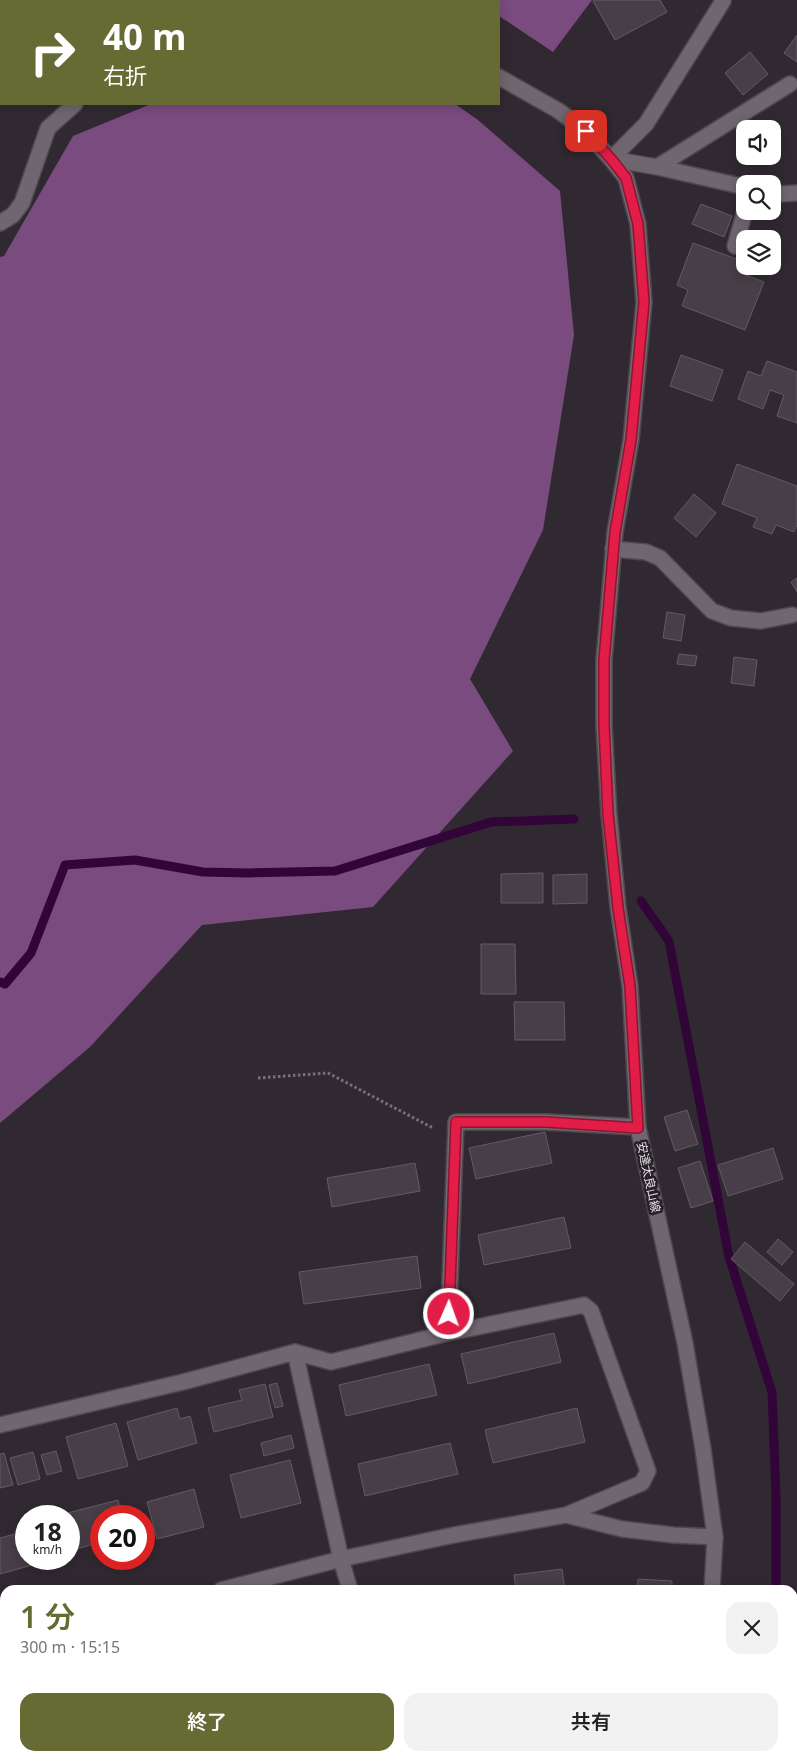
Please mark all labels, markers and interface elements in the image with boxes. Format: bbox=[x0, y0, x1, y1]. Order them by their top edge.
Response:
text: 40 m bbox=[103, 13, 186, 60]
icon: right bbox=[20, 20, 85, 85]
text: 右折 bbox=[103, 60, 147, 90]
pin bbox=[565, 110, 607, 152]
icon: arrive bbox=[572, 117, 600, 145]
map controls bbox=[736, 120, 781, 275]
button: sound bbox=[736, 120, 781, 165]
button: search bbox=[736, 175, 781, 220]
button: layers bbox=[736, 230, 781, 275]
street label: 安達太良山線 bbox=[633, 1140, 665, 1214]
position arrow bbox=[422, 1287, 474, 1339]
speed limit sign: 20 bbox=[90, 1505, 155, 1570]
text: 18 bbox=[33, 1514, 62, 1548]
text: km/h bbox=[33, 1541, 62, 1558]
text: 1 分 bbox=[20, 1596, 75, 1637]
button: close bbox=[726, 1602, 778, 1654]
text: 300 m · 15:15 bbox=[20, 1636, 120, 1658]
button: 終了 bbox=[20, 1693, 394, 1751]
button: 共有 bbox=[404, 1693, 778, 1751]

